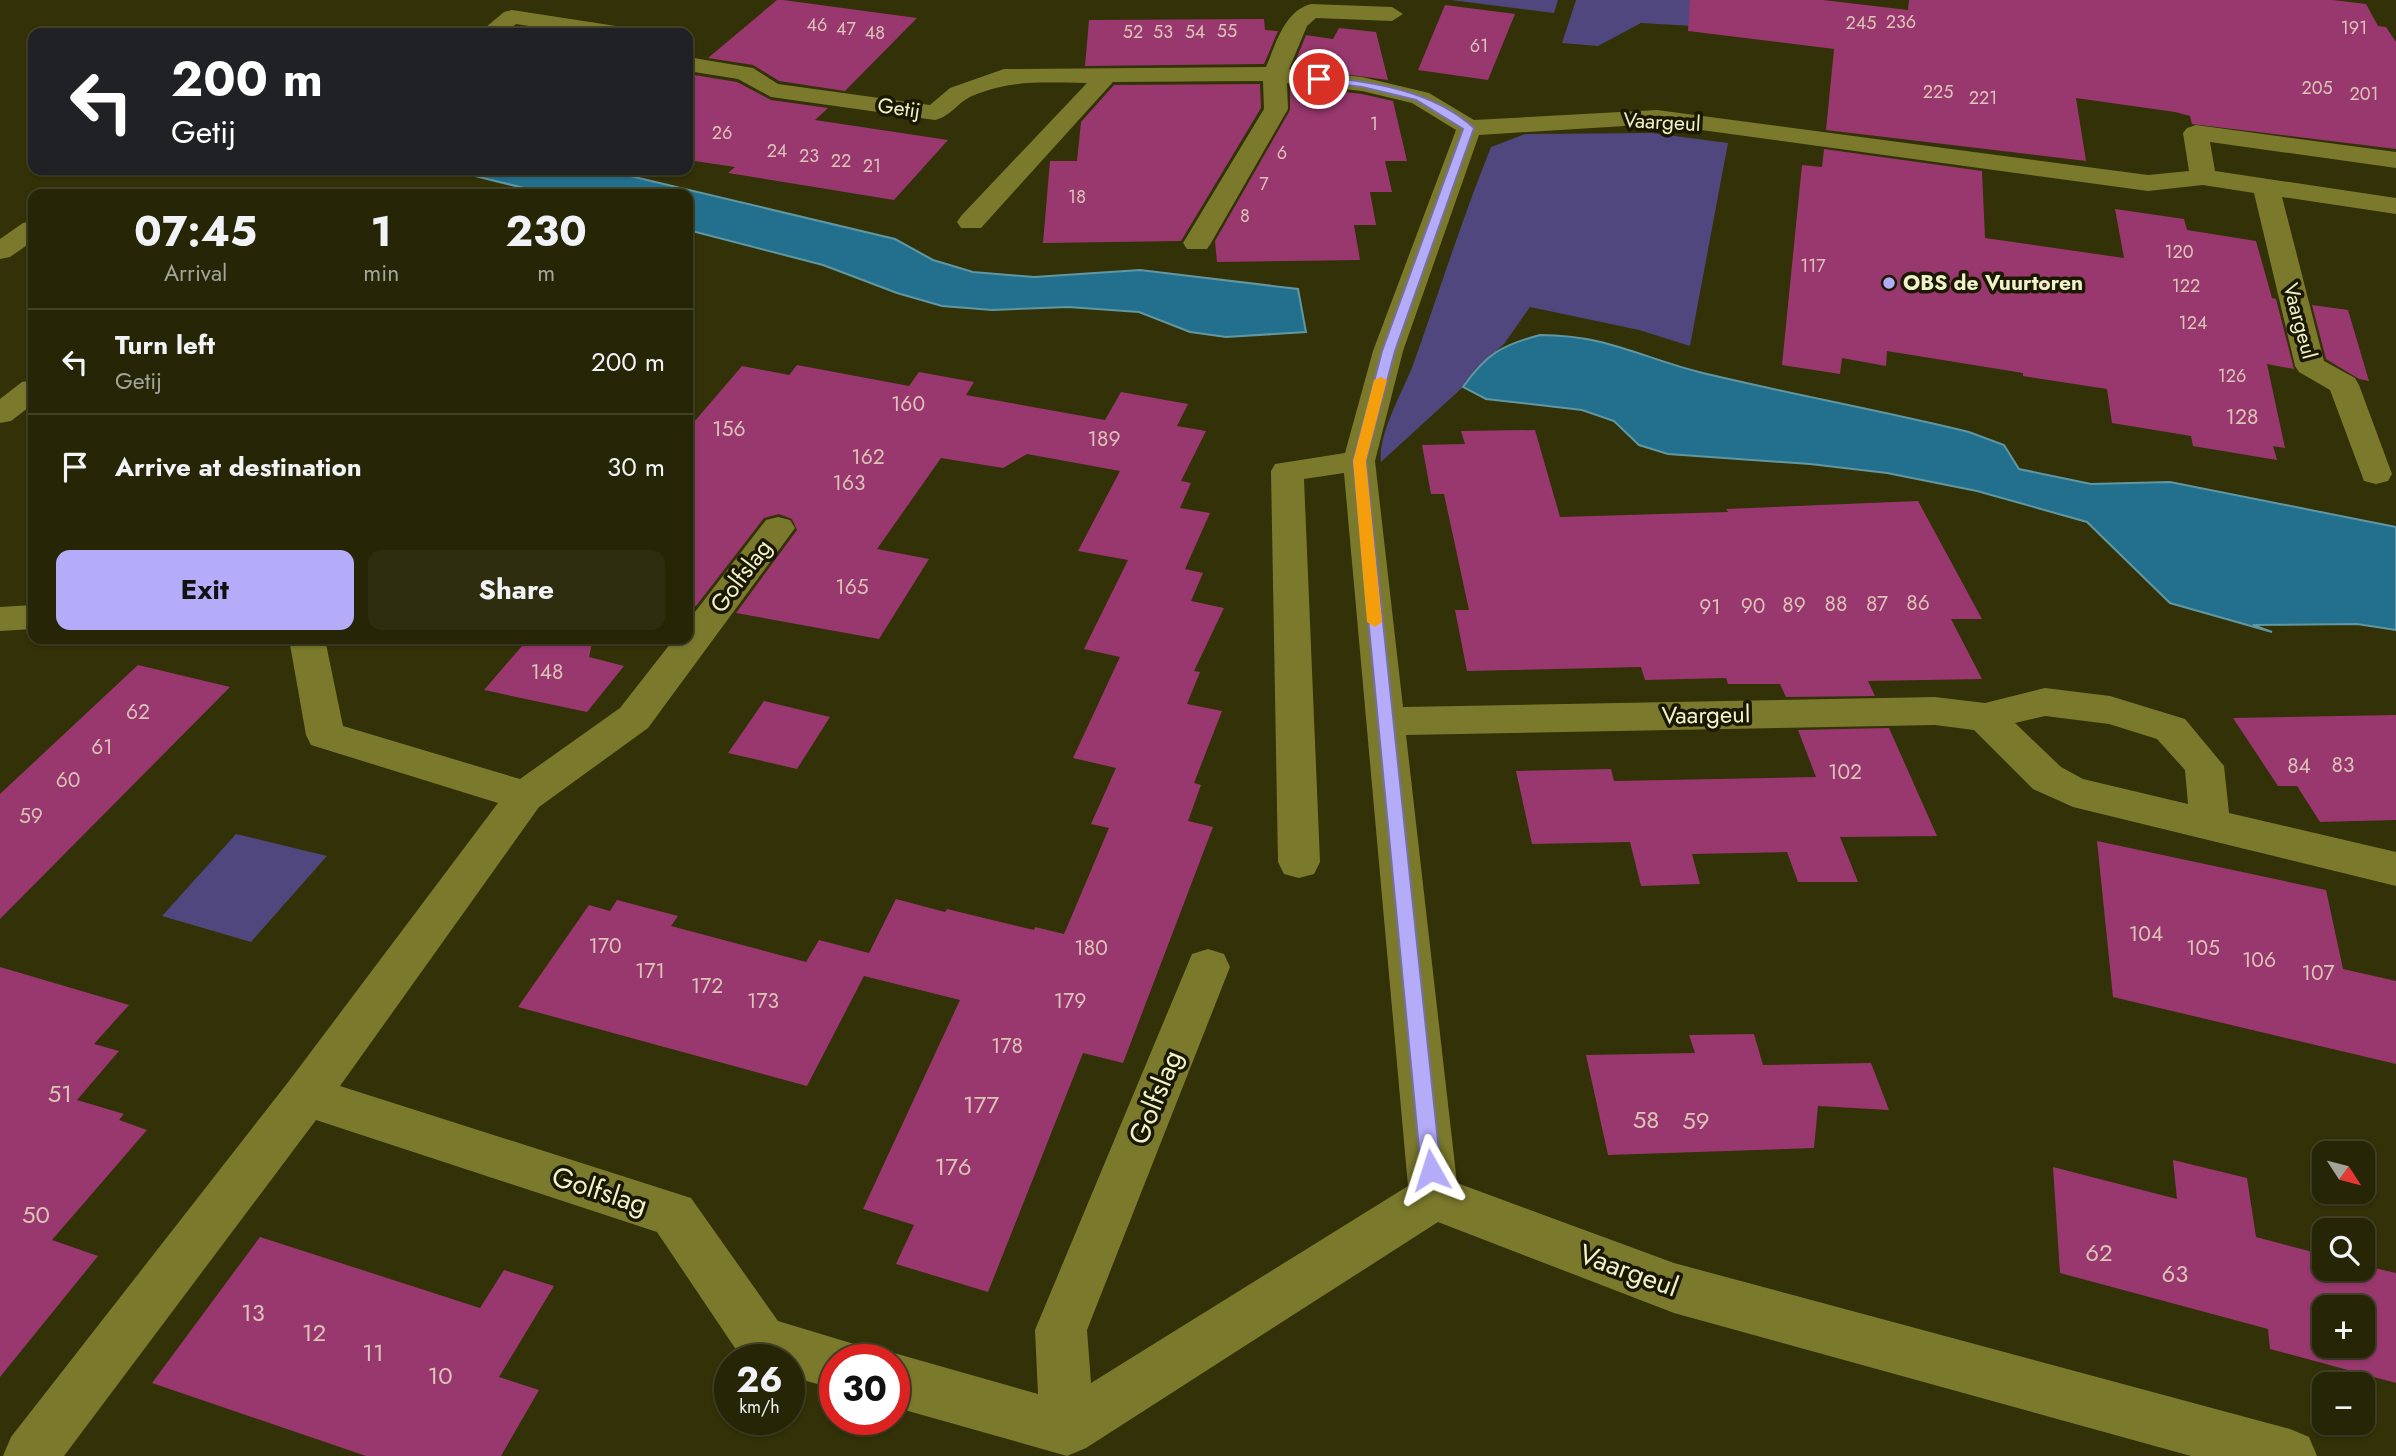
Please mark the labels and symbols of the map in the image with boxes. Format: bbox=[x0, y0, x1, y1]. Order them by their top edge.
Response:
house number: 236 bbox=[1886, 9, 1916, 35]
house number: 245 bbox=[1846, 10, 1876, 36]
house number: 46 bbox=[807, 12, 827, 38]
house number: 191 bbox=[2341, 15, 2367, 41]
house number: 47 bbox=[836, 16, 857, 42]
house number: 55 bbox=[1217, 18, 1237, 44]
house number: 52 bbox=[1123, 19, 1143, 45]
house number: 53 bbox=[1153, 19, 1173, 45]
house number: 54 bbox=[1185, 19, 1205, 45]
house number: 48 bbox=[865, 20, 885, 46]
house number: 61 bbox=[1470, 33, 1488, 59]
pin bbox=[1289, 49, 1349, 109]
house number: 205 bbox=[2301, 75, 2333, 101]
house number: 225 bbox=[1923, 79, 1953, 105]
house number: 201 bbox=[2349, 81, 2379, 107]
house number: 221 bbox=[1969, 85, 1997, 111]
street label: Getij bbox=[876, 90, 922, 126]
street label: Vaargeul bbox=[1623, 105, 1701, 139]
house number: 1 bbox=[1370, 111, 1378, 137]
house number: 26 bbox=[712, 120, 732, 146]
house number: 24 bbox=[767, 138, 787, 164]
house number: 6 bbox=[1277, 140, 1287, 166]
house number: 23 bbox=[799, 143, 819, 169]
house number: 22 bbox=[831, 148, 851, 174]
house number: 21 bbox=[863, 153, 881, 179]
house number: 7 bbox=[1259, 171, 1269, 197]
house number: 18 bbox=[1068, 184, 1086, 210]
house number: 8 bbox=[1240, 203, 1250, 229]
house number: 120 bbox=[2164, 239, 2194, 265]
house number: 117 bbox=[1800, 253, 1826, 279]
place label: OBS de Vuurtoren bbox=[1903, 268, 2083, 298]
house number: 122 bbox=[2172, 273, 2200, 299]
marker: OBS de Vuurtoren bbox=[1881, 275, 1897, 291]
street label: Vaargeul bbox=[2275, 280, 2325, 362]
house number: 124 bbox=[2179, 310, 2207, 336]
house number: 126 bbox=[2218, 363, 2246, 389]
house number: 160 bbox=[891, 389, 925, 419]
house number: 128 bbox=[2226, 402, 2258, 432]
house number: 156 bbox=[712, 414, 746, 444]
house number: 189 bbox=[1087, 424, 1121, 454]
house number: 162 bbox=[851, 442, 885, 472]
house number: 163 bbox=[832, 468, 866, 498]
street label: Golfslag bbox=[701, 531, 780, 620]
house number: 165 bbox=[835, 572, 869, 602]
house number: 86 bbox=[1906, 588, 1930, 618]
house number: 88 bbox=[1825, 589, 1847, 619]
house number: 87 bbox=[1866, 589, 1888, 619]
house number: 89 bbox=[1782, 590, 1806, 620]
house number: 90 bbox=[1741, 591, 1765, 621]
house number: 91 bbox=[1699, 592, 1721, 622]
house number: 148 bbox=[530, 657, 564, 687]
street label: Vaargeul bbox=[1661, 696, 1751, 733]
house number: 62 bbox=[126, 697, 150, 727]
house number: 61 bbox=[91, 732, 113, 762]
house number: 83 bbox=[2332, 750, 2354, 780]
house number: 84 bbox=[2287, 751, 2311, 781]
house number: 102 bbox=[1828, 757, 1862, 787]
house number: 60 bbox=[56, 765, 80, 795]
house number: 59 bbox=[19, 801, 43, 831]
house number: 104 bbox=[2129, 919, 2163, 949]
house number: 170 bbox=[588, 931, 622, 961]
house number: 180 bbox=[1074, 933, 1108, 963]
house number: 105 bbox=[2186, 933, 2220, 963]
house number: 106 bbox=[2242, 945, 2276, 975]
house number: 171 bbox=[635, 956, 665, 986]
house number: 107 bbox=[2301, 958, 2335, 988]
house number: 172 bbox=[691, 971, 723, 1001]
house number: 173 bbox=[747, 986, 779, 1016]
house number: 179 bbox=[1054, 986, 1086, 1016]
house number: 178 bbox=[991, 1031, 1023, 1061]
street label: Golfslag bbox=[1118, 1044, 1193, 1151]
house number: 51 bbox=[48, 1076, 72, 1111]
house number: 177 bbox=[963, 1087, 999, 1122]
house number: 58 bbox=[1633, 1102, 1659, 1137]
house number: 59 bbox=[1682, 1103, 1710, 1138]
position arrow bbox=[1394, 1133, 1468, 1207]
north arrow bbox=[2312, 1141, 2375, 1204]
house number: 176 bbox=[934, 1149, 972, 1184]
street label: Golfslag bbox=[547, 1156, 653, 1225]
house number: 50 bbox=[22, 1197, 50, 1232]
street label: Vaargeul bbox=[1573, 1234, 1684, 1307]
house number: 62 bbox=[2085, 1235, 2113, 1270]
house number: 63 bbox=[2162, 1256, 2188, 1291]
house number: 13 bbox=[241, 1295, 265, 1330]
house number: 12 bbox=[302, 1315, 326, 1350]
house number: 11 bbox=[362, 1335, 384, 1370]
speed limit sign: 30 bbox=[819, 1344, 910, 1435]
house number: 10 bbox=[427, 1358, 453, 1393]

